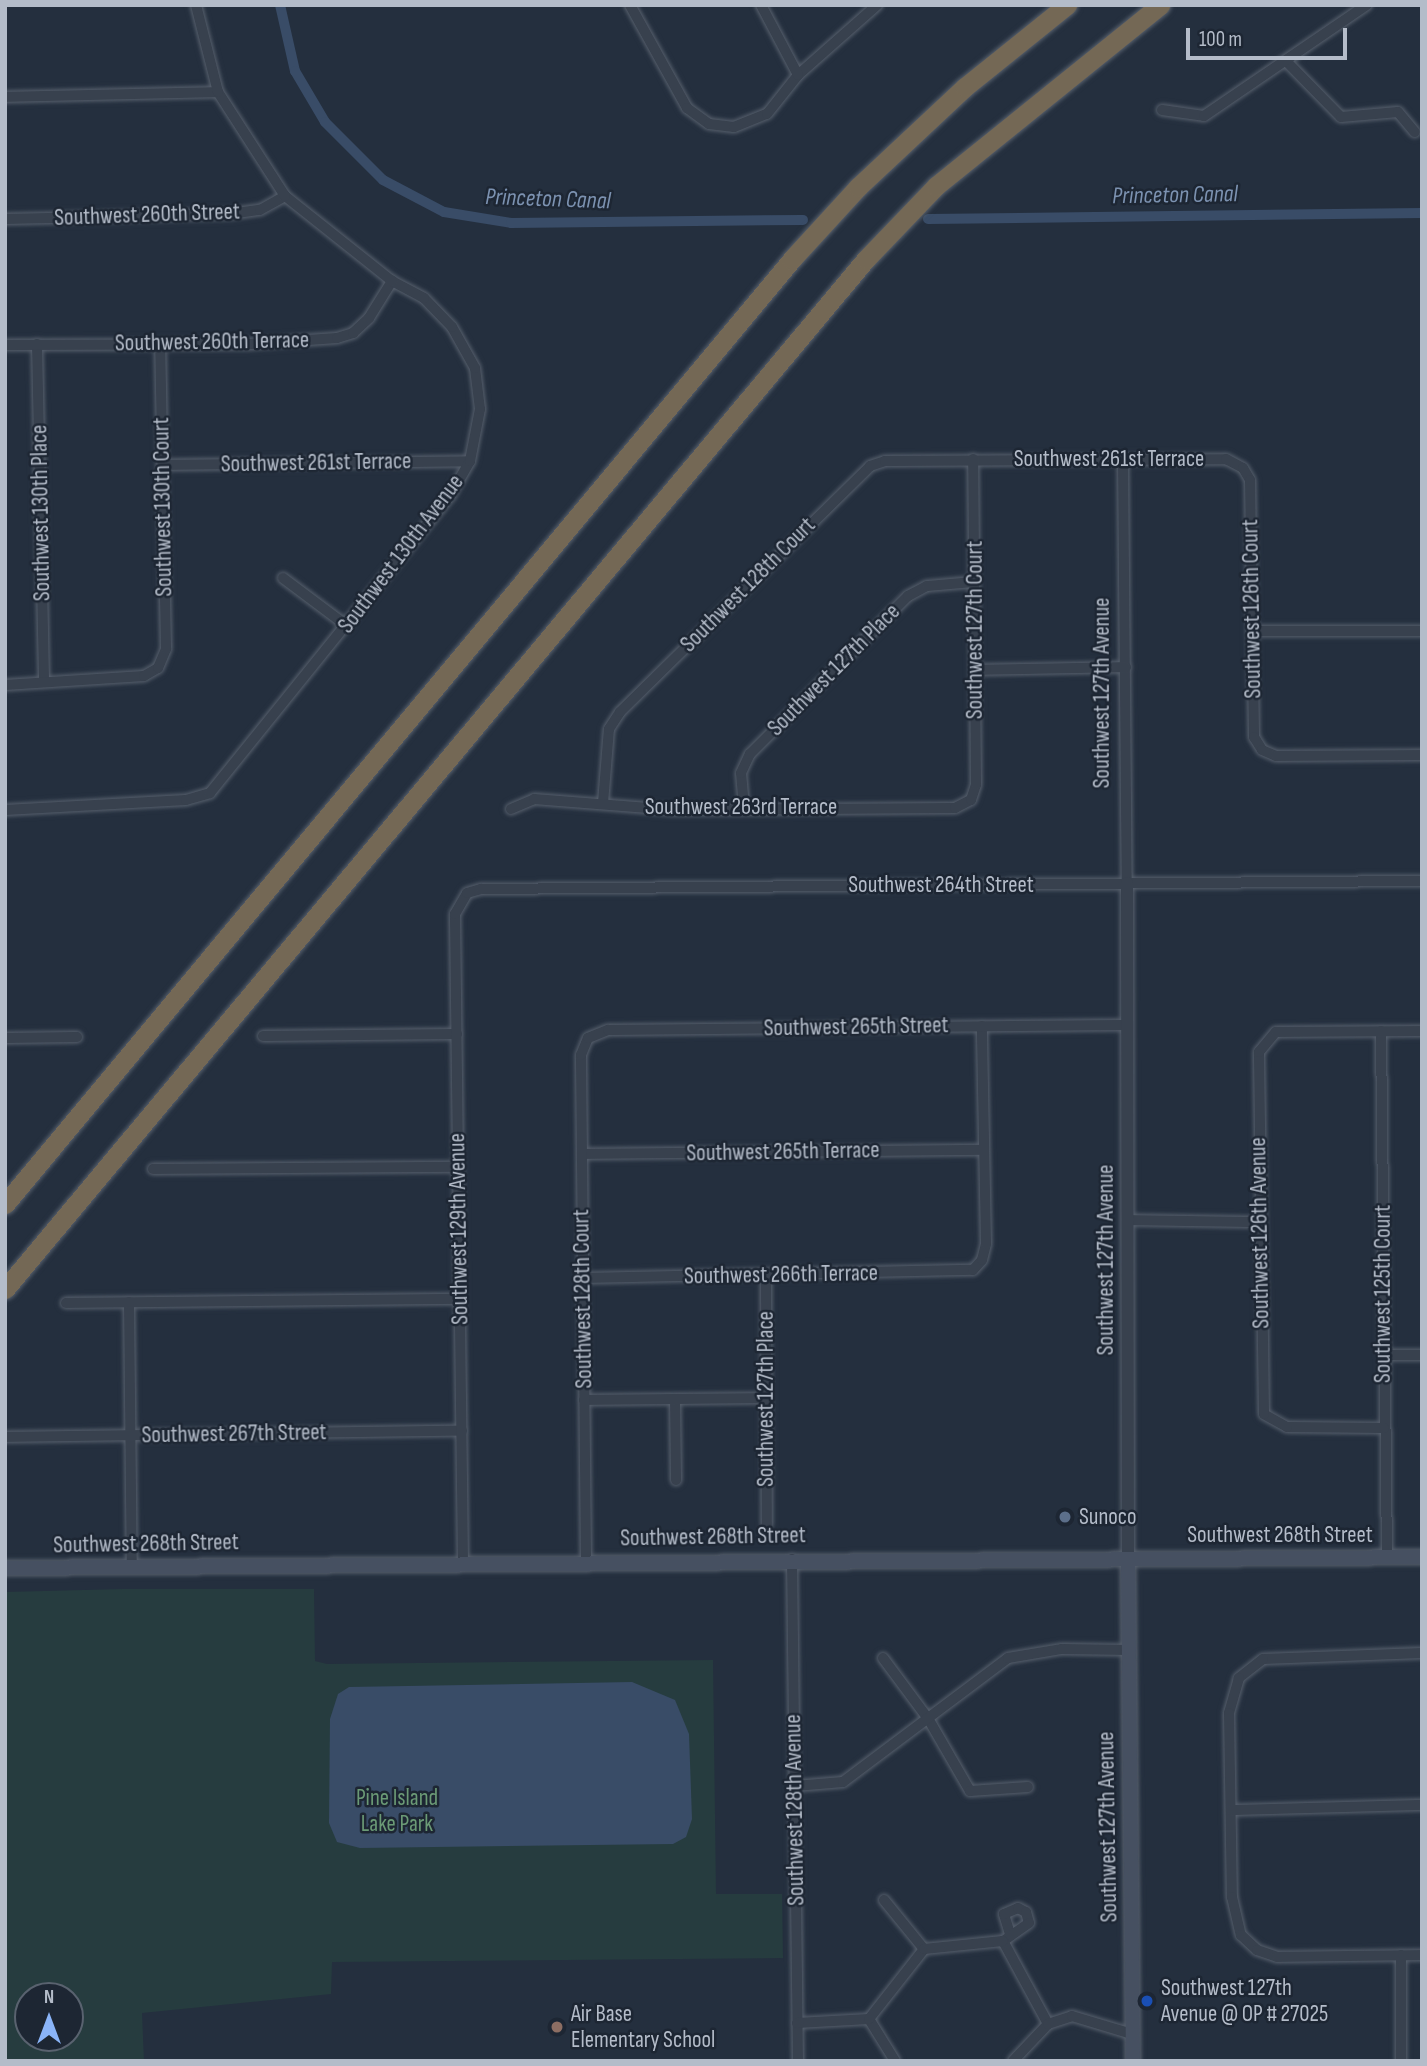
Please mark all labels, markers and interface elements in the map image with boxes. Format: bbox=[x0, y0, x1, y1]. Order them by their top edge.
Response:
scale bar bbox=[1189, 14, 1350, 58]
text: 100 m bbox=[1199, 27, 1242, 52]
water label: Princeton Canal bbox=[1112, 180, 1238, 210]
water label: Princeton Canal bbox=[485, 182, 611, 216]
street label: Southwest 260th Street bbox=[54, 198, 240, 232]
street label: Southwest 260th Terrace bbox=[115, 327, 309, 357]
street label: Southwest 130th Court bbox=[148, 417, 178, 597]
street label: Southwest 130th Place bbox=[26, 425, 56, 601]
street label: Southwest 261st Terrace bbox=[1014, 445, 1204, 473]
street label: Southwest 261st Terrace bbox=[221, 448, 411, 478]
street label: Southwest 130th Avenue bbox=[332, 469, 470, 639]
street label: Southwest 128th Court bbox=[675, 512, 821, 658]
street label: Southwest 126th Court bbox=[1237, 519, 1267, 699]
street label: Southwest 127th Court bbox=[961, 541, 989, 719]
street label: Southwest 127th Place bbox=[762, 598, 906, 742]
street label: Southwest 127th Avenue bbox=[1088, 598, 1116, 788]
street label: Southwest 263rd Terrace bbox=[645, 793, 837, 821]
street label: Southwest 264th Street bbox=[848, 871, 1034, 899]
street label: Southwest 265th Street bbox=[763, 1012, 949, 1042]
street label: Southwest 129th Avenue bbox=[444, 1133, 474, 1325]
street label: Southwest 265th Terrace bbox=[686, 1137, 880, 1167]
street label: Southwest 126th Avenue bbox=[1245, 1137, 1275, 1329]
street label: Southwest 127th Avenue bbox=[1092, 1165, 1120, 1355]
street label: Southwest 125th Court bbox=[1369, 1205, 1397, 1383]
street label: Southwest 128th Court bbox=[568, 1209, 598, 1389]
street label: Southwest 266th Terrace bbox=[684, 1260, 878, 1290]
street label: Southwest 127th Place bbox=[752, 1311, 780, 1487]
street label: Southwest 267th Street bbox=[141, 1419, 327, 1449]
place label: Sunoco bbox=[1079, 1503, 1136, 1531]
marker: Sunoco bbox=[1057, 1509, 1073, 1525]
street label: Southwest 268th Street bbox=[1187, 1521, 1373, 1549]
street label: Southwest 268th Street bbox=[620, 1522, 806, 1552]
street label: Southwest 268th Street bbox=[53, 1529, 239, 1559]
street label: Southwest 128th Avenue bbox=[780, 1714, 810, 1906]
street label: Southwest 127th Avenue bbox=[1093, 1731, 1123, 1923]
park label: Pine Island Lake Park bbox=[356, 1784, 438, 1838]
place label: Southwest 127th Avenue @ OP # 27025 bbox=[1161, 1974, 1328, 2028]
north arrow bbox=[14, 1982, 84, 2052]
text: N bbox=[44, 1986, 54, 2009]
marker: Southwest 127th Avenue @ OP # 27025 bbox=[1139, 1993, 1155, 2009]
place label: Air Base Elementary School bbox=[571, 2000, 715, 2054]
marker: Air Base Elementary School bbox=[549, 2019, 565, 2035]

